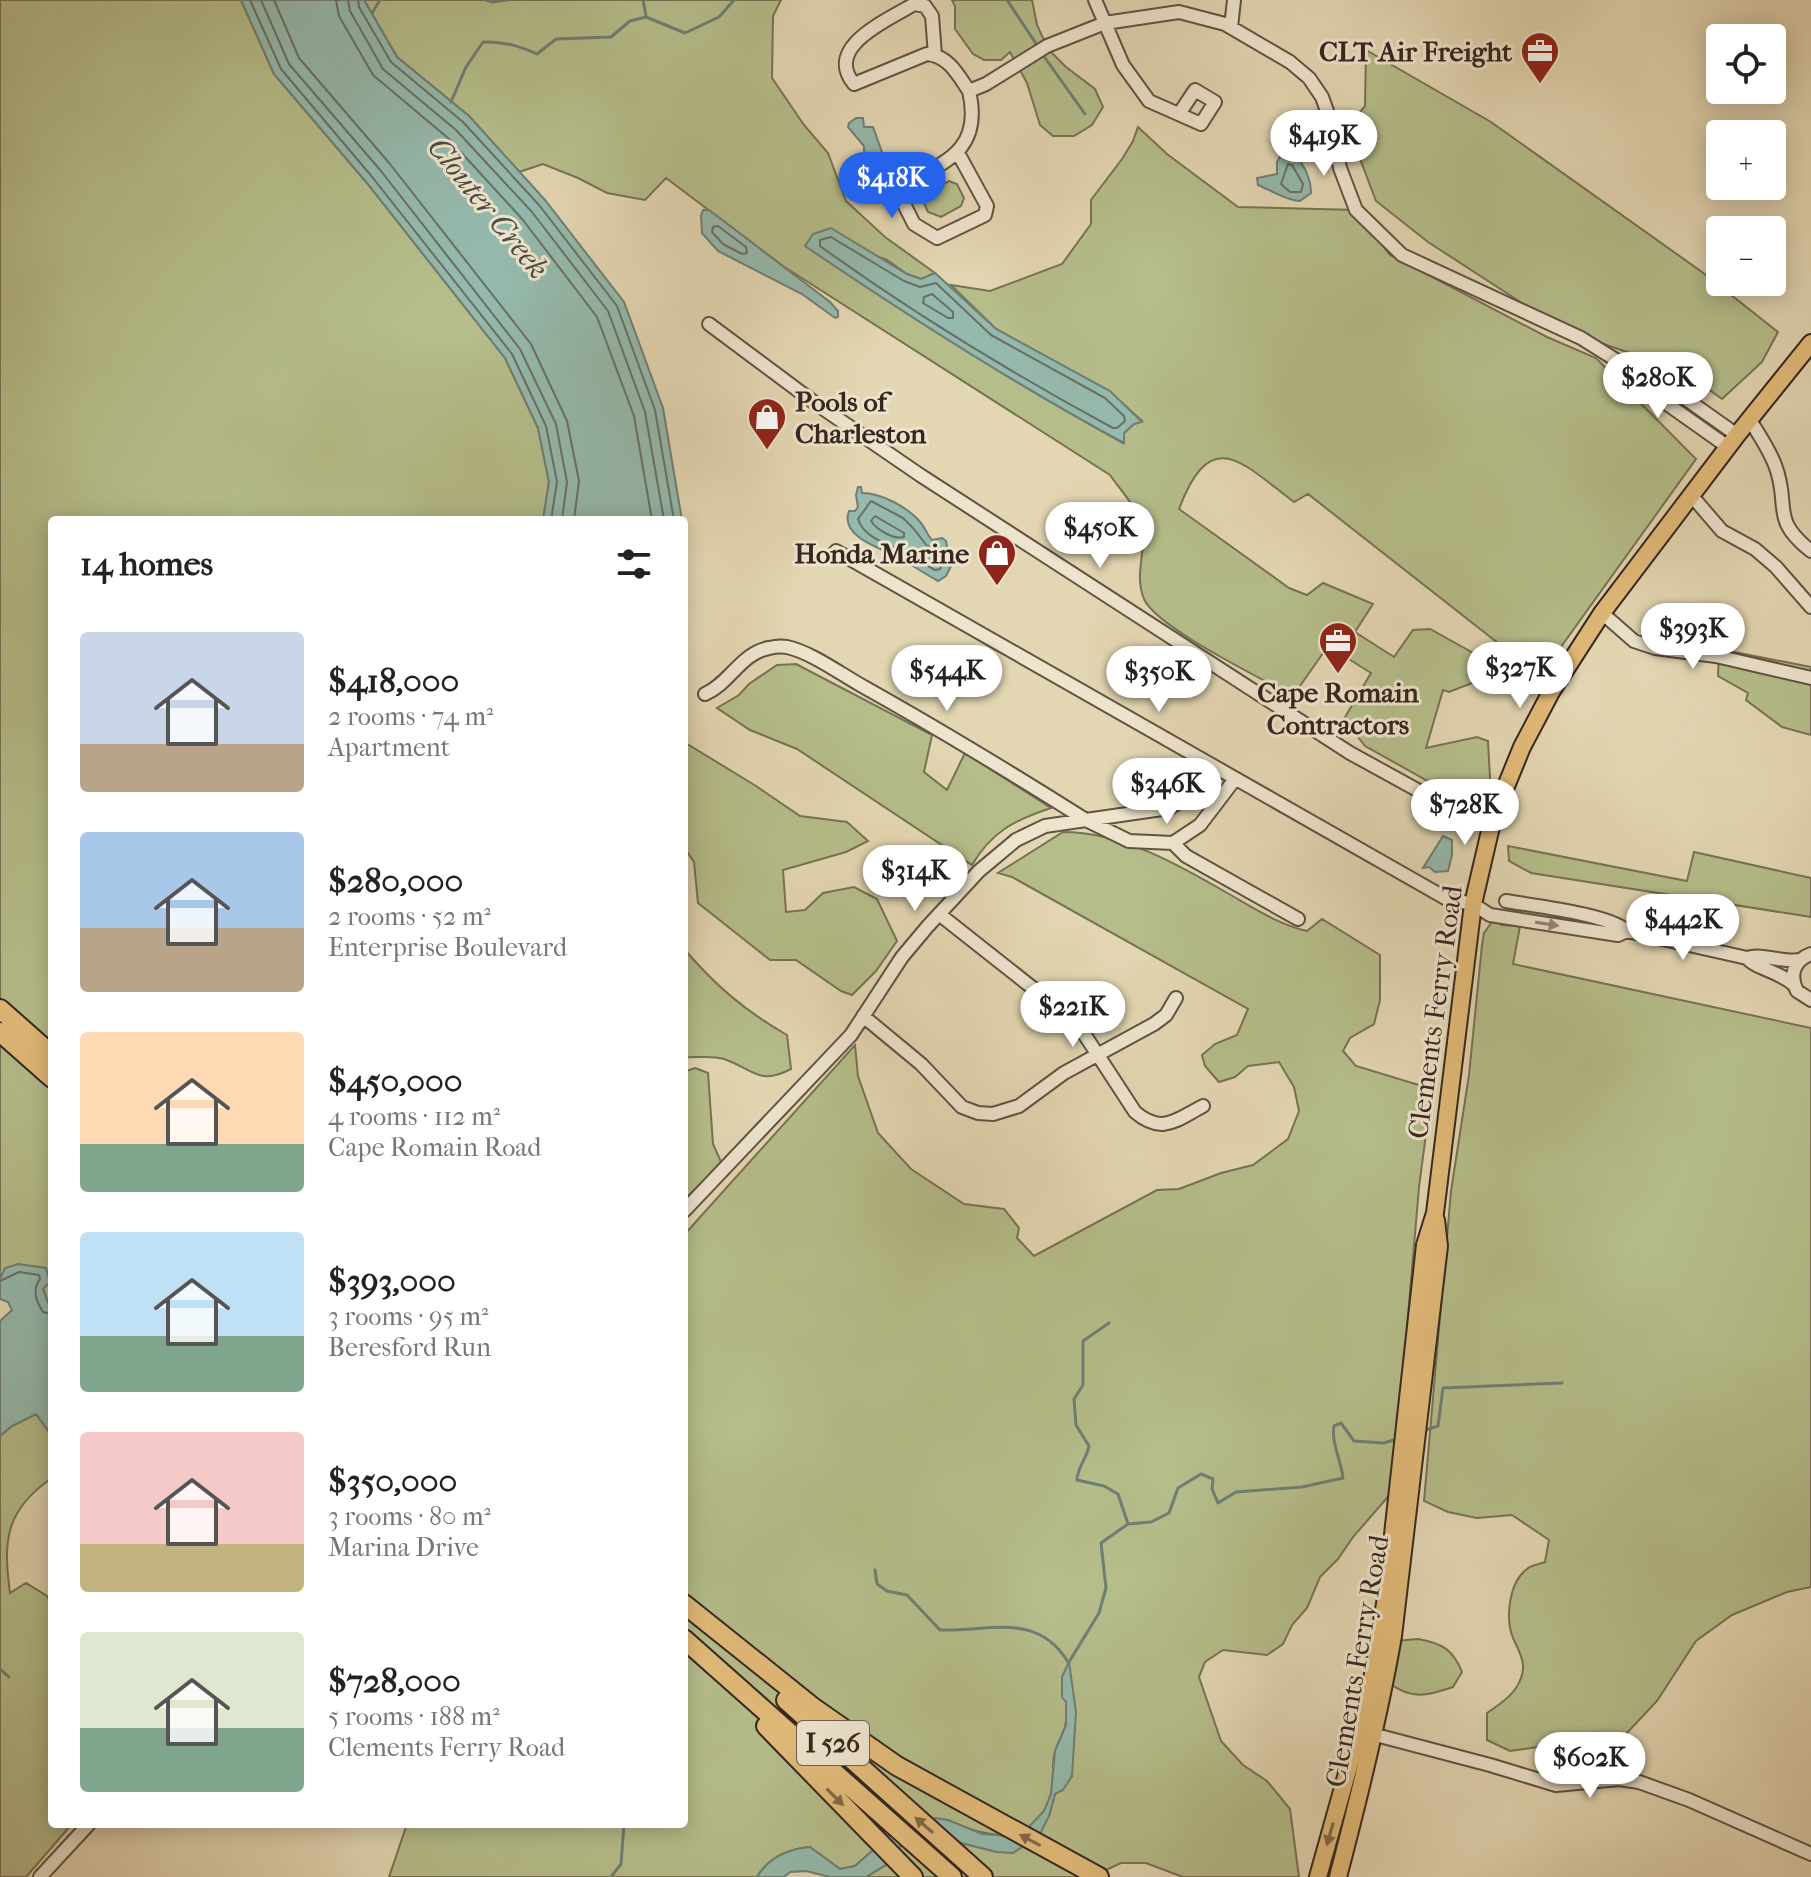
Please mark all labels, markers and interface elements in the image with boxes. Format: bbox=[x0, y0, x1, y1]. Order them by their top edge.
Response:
map controls bbox=[1706, 24, 1786, 296]
button: locate bbox=[1706, 24, 1786, 104]
office icon: CLT Air Freight bbox=[1519, 30, 1561, 85]
place label: CLT Air Freight bbox=[1319, 35, 1513, 68]
pin: $419K bbox=[1268, 110, 1380, 178]
text: $419K bbox=[1288, 120, 1360, 151]
button: + bbox=[1706, 120, 1786, 200]
water label: Clouter Creek bbox=[420, 130, 556, 286]
pin: $418K bbox=[836, 152, 948, 220]
text: $418K bbox=[857, 162, 927, 193]
button: − bbox=[1706, 216, 1786, 296]
pin: $280K bbox=[1602, 352, 1714, 420]
text: $280K bbox=[1621, 362, 1695, 393]
place label: Pools of Charleston bbox=[795, 385, 927, 450]
shop icon: Pools of Charleston bbox=[746, 396, 788, 451]
pin: $450K bbox=[1044, 502, 1156, 570]
text: $450K bbox=[1063, 512, 1137, 543]
shop icon: Honda Marine bbox=[976, 532, 1018, 587]
place label: Honda Marine bbox=[794, 537, 969, 570]
icon: filters bbox=[612, 542, 656, 586]
text: 14 homes bbox=[80, 544, 213, 584]
pin: $393K bbox=[1637, 603, 1749, 671]
text: $393K bbox=[1659, 613, 1727, 644]
office icon: Cape Romain Contractors bbox=[1317, 620, 1359, 675]
pin: $327K bbox=[1464, 642, 1576, 710]
pin: $544K bbox=[891, 645, 1003, 713]
pin: $350K bbox=[1103, 646, 1215, 714]
text: $327K bbox=[1485, 652, 1555, 683]
text: $544K bbox=[909, 655, 985, 686]
text: $350K bbox=[1124, 656, 1194, 687]
text: $418,000 bbox=[328, 661, 459, 701]
icon: home bbox=[144, 664, 240, 760]
place label: Cape Romain Contractors bbox=[1257, 676, 1420, 741]
text: 2 rooms · 74 m² bbox=[328, 701, 493, 732]
text: Apartment bbox=[328, 732, 450, 763]
pin: $346K bbox=[1111, 758, 1223, 826]
text: $346K bbox=[1130, 768, 1204, 799]
pin: $728K bbox=[1409, 779, 1521, 847]
text: $728K bbox=[1429, 789, 1501, 820]
pin: $314K bbox=[859, 845, 971, 913]
text: $314K bbox=[881, 855, 949, 886]
text: $280,000 bbox=[328, 861, 463, 901]
icon: home bbox=[144, 864, 240, 960]
street label: Clements Ferry Road bbox=[1401, 882, 1469, 1141]
pin: $442K bbox=[1627, 894, 1739, 962]
text: 2 rooms · 52 m² bbox=[328, 901, 491, 932]
text: $442K bbox=[1644, 904, 1722, 935]
one-way arrow bbox=[1535, 918, 1560, 930]
text: Enterprise Boulevard bbox=[328, 932, 567, 963]
pin: $221K bbox=[1017, 981, 1129, 1049]
text: $221K bbox=[1038, 991, 1108, 1022]
text: $450,000 bbox=[328, 1061, 463, 1101]
icon: home bbox=[144, 1064, 240, 1160]
text: 4 rooms · 112 m² bbox=[328, 1101, 500, 1132]
text: Cape Romain Road bbox=[328, 1132, 542, 1163]
text: $393,000 bbox=[328, 1261, 456, 1301]
icon: home bbox=[144, 1264, 240, 1360]
text: 3 rooms · 95 m² bbox=[328, 1301, 488, 1332]
text: Beresford Run bbox=[328, 1332, 491, 1363]
text: $350,000 bbox=[328, 1461, 457, 1501]
icon: home bbox=[144, 1464, 240, 1560]
text: 3 rooms · 80 m² bbox=[328, 1501, 491, 1532]
text: Marina Drive bbox=[328, 1532, 479, 1563]
street label: Clements Ferry Road bbox=[1319, 1532, 1396, 1790]
text: $728,000 bbox=[328, 1661, 461, 1701]
icon: home bbox=[144, 1664, 240, 1760]
text: 5 rooms · 188 m² bbox=[328, 1701, 500, 1732]
road number: I 526 bbox=[797, 1721, 869, 1765]
text: Clements Ferry Road bbox=[328, 1732, 565, 1763]
pin: $602K bbox=[1534, 1732, 1646, 1800]
text: $602K bbox=[1552, 1742, 1628, 1773]
one-way arrow bbox=[825, 1787, 844, 1806]
one-way arrow bbox=[915, 1817, 934, 1835]
one-way arrow bbox=[1323, 1822, 1336, 1846]
one-way arrow bbox=[1019, 1833, 1042, 1847]

